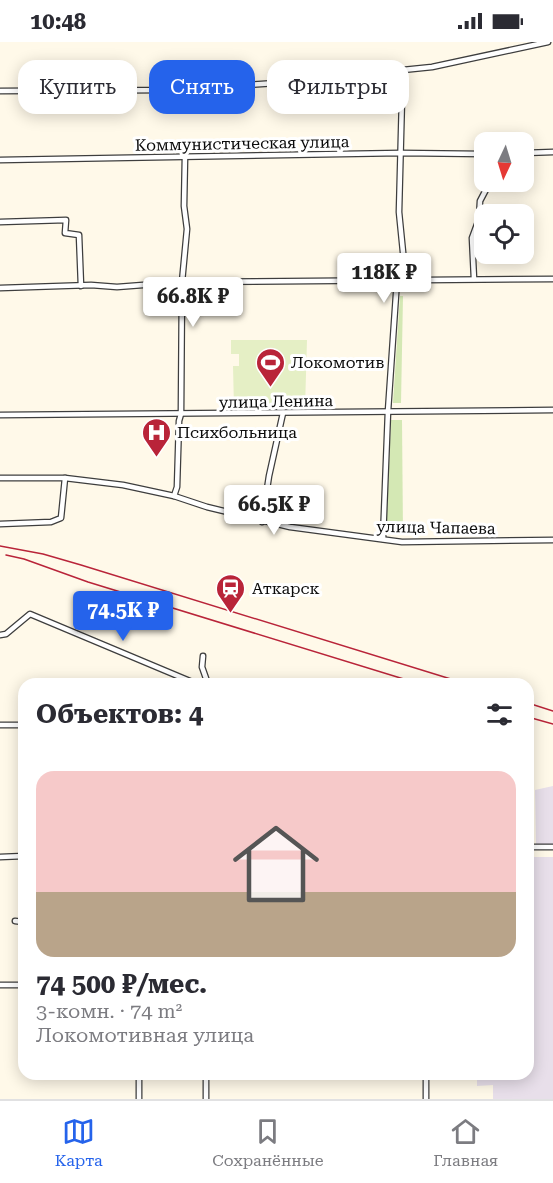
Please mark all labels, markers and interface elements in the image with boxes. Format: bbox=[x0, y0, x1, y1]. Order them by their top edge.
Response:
text: 10:48 bbox=[30, 9, 86, 34]
chip: Купить bbox=[18, 60, 137, 114]
chip: Снять bbox=[149, 60, 255, 114]
chip: Фильтры bbox=[267, 60, 409, 114]
street label: Коммунистическая улица bbox=[135, 132, 350, 155]
north arrow bbox=[474, 132, 534, 192]
map controls bbox=[474, 132, 534, 264]
button: locate bbox=[474, 204, 534, 264]
pin: 118K ₽ bbox=[335, 253, 433, 304]
text: 118K ₽ bbox=[351, 260, 417, 284]
pin: 66.8K ₽ bbox=[138, 277, 248, 328]
text: 66.8K ₽ bbox=[157, 284, 229, 308]
sports icon: Локомотив bbox=[254, 346, 286, 388]
place label: Локомотив bbox=[291, 353, 385, 372]
street label: улица Ленина bbox=[219, 391, 334, 412]
hospital icon: Психбольница bbox=[140, 416, 172, 458]
place label: Психбольница bbox=[177, 423, 297, 442]
pin: 66.5K ₽ bbox=[219, 485, 329, 536]
text: 66.5K ₽ bbox=[238, 492, 310, 516]
street label: улица Чапаева bbox=[376, 517, 496, 538]
station icon: Аткарск bbox=[215, 572, 247, 614]
place label: Аткарск bbox=[252, 579, 320, 598]
pin: 74.5K ₽ bbox=[68, 591, 178, 642]
text: 74.5K ₽ bbox=[87, 598, 159, 622]
icon: filters bbox=[483, 698, 516, 731]
text: Объектов: 4 bbox=[36, 699, 203, 729]
icon: home bbox=[222, 810, 330, 918]
text: 74 500 ₽/мес. bbox=[36, 969, 207, 999]
text: 3-комн. · 74 m² bbox=[36, 999, 182, 1023]
text: Локомотивная улица bbox=[36, 1023, 254, 1047]
tab: Карта bbox=[55, 1115, 103, 1170]
tab: Сохранённые bbox=[212, 1115, 324, 1170]
tab: Главная bbox=[433, 1115, 498, 1170]

